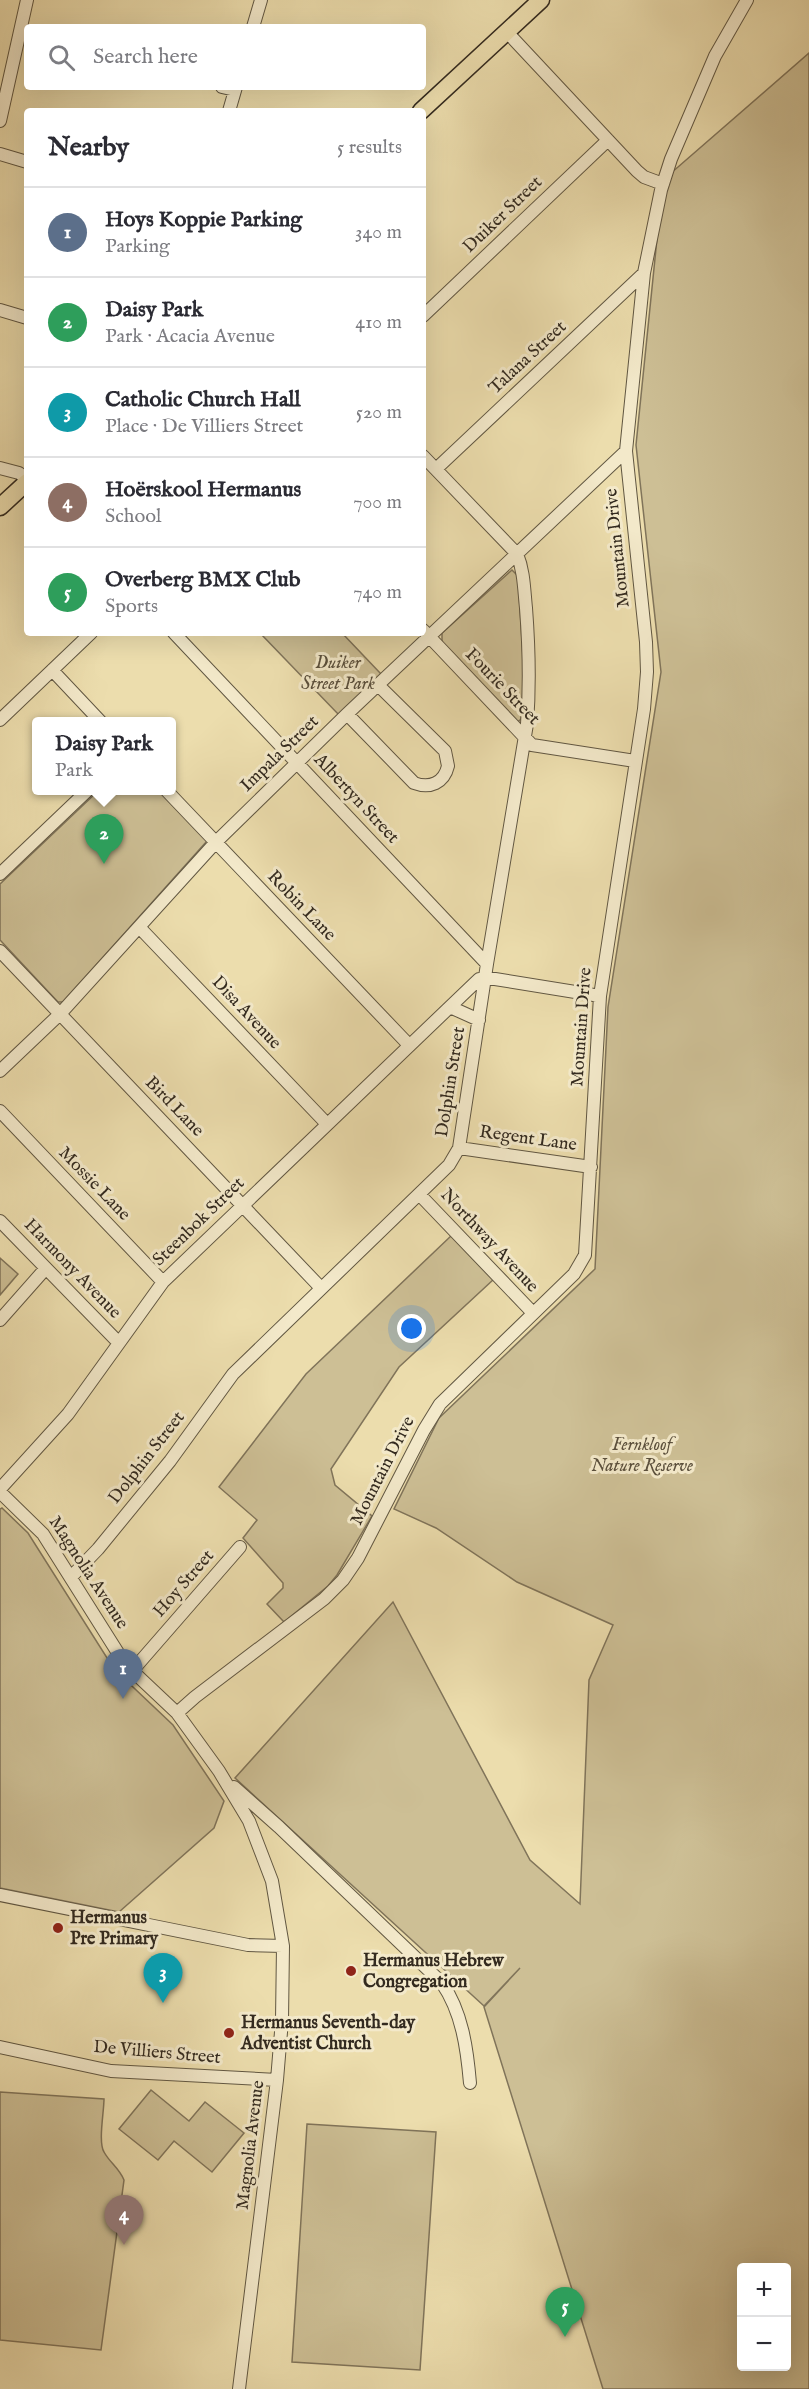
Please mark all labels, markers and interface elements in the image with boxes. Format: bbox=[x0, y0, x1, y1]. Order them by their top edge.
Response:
search box bbox=[24, 24, 426, 90]
icon: search bbox=[45, 41, 78, 74]
text: Search here bbox=[93, 43, 198, 71]
text: Nearby bbox=[48, 131, 129, 164]
text: 5 results bbox=[337, 135, 402, 160]
street label: Duiker Street bbox=[458, 171, 548, 259]
text: Hoys Koppie Parking bbox=[105, 206, 302, 234]
text: 1 bbox=[64, 220, 71, 245]
text: 340 m bbox=[355, 220, 402, 245]
text: Parking bbox=[105, 234, 170, 259]
text: Daisy Park bbox=[105, 296, 203, 324]
text: 2 bbox=[63, 310, 72, 335]
text: 410 m bbox=[355, 310, 402, 335]
street label: Talana Street bbox=[484, 316, 572, 400]
text: Park · Acacia Avenue bbox=[105, 324, 275, 349]
text: Catholic Church Hall bbox=[105, 386, 300, 414]
text: 3 bbox=[64, 400, 71, 425]
text: 520 m bbox=[356, 400, 402, 425]
text: Place · De Villiers Street bbox=[105, 414, 303, 439]
text: Hoërskool Hermanus bbox=[105, 476, 301, 504]
street label: Mountain Drive bbox=[600, 487, 636, 609]
text: 4 bbox=[63, 490, 72, 515]
text: 700 m bbox=[353, 490, 402, 515]
text: School bbox=[105, 504, 161, 529]
text: Overberg BMX Club bbox=[105, 566, 300, 594]
text: 5 bbox=[64, 580, 71, 605]
text: 740 m bbox=[353, 580, 402, 605]
text: Sports bbox=[105, 594, 158, 619]
street label: Fourie Street bbox=[460, 644, 544, 730]
park label: Duiker Street Park bbox=[301, 652, 375, 696]
street label: Impala Street bbox=[236, 711, 324, 797]
popup bbox=[32, 717, 176, 795]
text: Daisy Park bbox=[55, 730, 153, 758]
street label: Albertyn Street bbox=[308, 748, 404, 849]
text: Park bbox=[55, 758, 93, 783]
pin: 2 bbox=[84, 814, 124, 864]
street label: Robin Lane bbox=[262, 866, 340, 946]
street label: Mountain Drive bbox=[566, 967, 598, 1087]
street label: Disa Avenue bbox=[206, 971, 286, 1055]
street label: Dolphin Street bbox=[431, 1025, 471, 1139]
street label: Bird Lane bbox=[140, 1072, 208, 1142]
street label: Regent Lane bbox=[478, 1121, 578, 1157]
street label: Mossie Lane bbox=[53, 1142, 135, 1226]
street label: Steenbok Street bbox=[148, 1172, 250, 1272]
street label: Northway Avenue bbox=[435, 1184, 543, 1298]
street label: Harmony Avenue bbox=[18, 1214, 126, 1324]
your location bbox=[397, 1314, 426, 1343]
street label: Dolphin Street bbox=[104, 1407, 190, 1509]
street label: Mountain Drive bbox=[346, 1413, 420, 1529]
park label: Fernkloof Nature Reserve bbox=[591, 1434, 693, 1478]
street label: Magnolia Avenue bbox=[43, 1512, 133, 1634]
street label: Hoy Street bbox=[148, 1545, 220, 1623]
pin: 1 bbox=[104, 1650, 142, 1699]
place label: Hermanus Pre Primary bbox=[70, 1907, 159, 1951]
marker: Hermanus Pre Primary bbox=[51, 1921, 65, 1935]
place label: Hermanus Hebrew Congregation bbox=[363, 1950, 505, 1994]
pin: 3 bbox=[144, 1954, 182, 2003]
marker: Hermanus Hebrew Congregation bbox=[344, 1964, 358, 1978]
place label: Hermanus Seventh-day Adventist Church bbox=[240, 2012, 416, 2056]
marker: Hermanus Seventh-day Adventist Church bbox=[222, 2026, 236, 2040]
street label: De Villiers Street bbox=[92, 2036, 222, 2070]
street label: Magnolia Avenue bbox=[232, 2079, 270, 2211]
pin: 4 bbox=[104, 2196, 144, 2245]
map controls bbox=[737, 2263, 791, 2371]
button: + bbox=[737, 2263, 791, 2317]
pin: 5 bbox=[546, 2288, 584, 2337]
button: − bbox=[737, 2317, 791, 2371]

